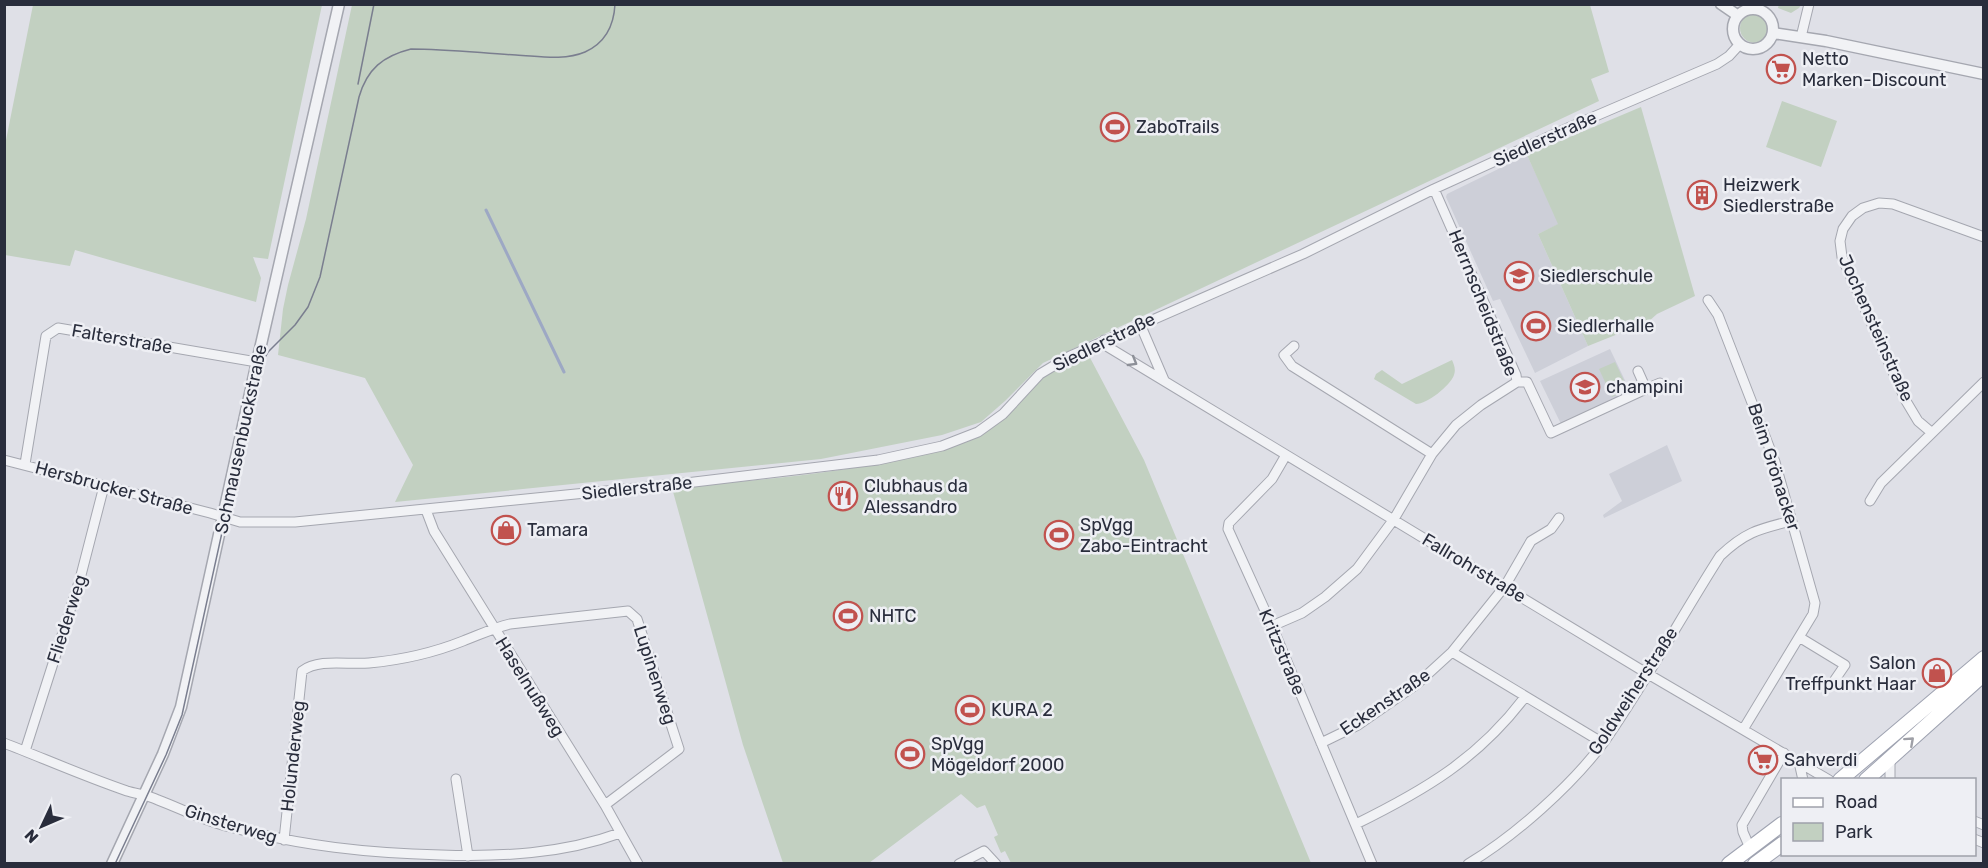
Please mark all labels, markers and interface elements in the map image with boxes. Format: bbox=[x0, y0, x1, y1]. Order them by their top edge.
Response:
place label: Netto Marken-Discount bbox=[1802, 48, 1946, 91]
supermarket icon: Netto Marken-Discount bbox=[1765, 53, 1797, 85]
street label: Siedlerstraße bbox=[1490, 106, 1600, 172]
sports icon: ZaboTrails bbox=[1099, 111, 1131, 143]
place label: ZaboTrails bbox=[1136, 116, 1220, 138]
place label: Heizwerk Siedlerstraße bbox=[1723, 174, 1834, 217]
building icon: Heizwerk Siedlerstraße bbox=[1686, 179, 1718, 211]
street label: Herrnscheidstraße bbox=[1444, 226, 1522, 380]
street label: Jochensteinstraße bbox=[1834, 251, 1918, 405]
school or university icon: Siedlerschule bbox=[1503, 260, 1535, 292]
place label: Siedlerschule bbox=[1540, 265, 1653, 287]
street label: Siedlerstraße bbox=[1049, 308, 1159, 376]
sports icon: Siedlerhalle bbox=[1520, 310, 1552, 342]
place label: Siedlerhalle bbox=[1557, 315, 1654, 337]
street label: Falterstraße bbox=[70, 319, 174, 359]
street label: Schmausenbuckstraße bbox=[210, 342, 272, 536]
one-way arrow bbox=[1127, 355, 1137, 367]
school or university icon: champini bbox=[1569, 371, 1601, 403]
place label: champini bbox=[1606, 376, 1683, 398]
street label: Beim Grönacker bbox=[1743, 401, 1805, 534]
street label: Hersbrucker Straße bbox=[33, 456, 195, 520]
street label: Siedlerstraße bbox=[581, 471, 693, 505]
place label: Clubhaus da Alessandro bbox=[864, 475, 968, 518]
restaurant icon: Clubhaus da Alessandro bbox=[827, 480, 859, 512]
shop icon: Tamara bbox=[490, 514, 522, 546]
place label: SpVgg Zabo-Eintracht bbox=[1080, 514, 1208, 557]
place label: Tamara bbox=[527, 519, 588, 541]
sports icon: SpVgg Zabo-Eintracht bbox=[1043, 519, 1075, 551]
street label: Fallrohrstraße bbox=[1418, 528, 1530, 608]
street label: Fliederweg bbox=[42, 572, 92, 666]
sports icon: NHTC bbox=[832, 600, 864, 632]
place label: NHTC bbox=[869, 605, 917, 627]
street label: Kritzstraße bbox=[1254, 605, 1310, 699]
street label: Lupinenweg bbox=[629, 623, 681, 727]
street label: Goldweiherstraße bbox=[1584, 623, 1682, 759]
street label: Haselnußweg bbox=[491, 633, 569, 741]
place label: Salon Treffpunkt Haar bbox=[1785, 652, 1916, 695]
shop icon: Salon Treffpunkt Haar bbox=[1921, 657, 1953, 689]
street label: Eckenstraße bbox=[1336, 664, 1434, 740]
sports icon: KURA 2 bbox=[954, 694, 986, 726]
street label: Holunderweg bbox=[276, 699, 310, 813]
place label: KURA 2 bbox=[991, 699, 1053, 721]
place label: SpVgg Mögeldorf 2000 bbox=[931, 733, 1065, 776]
one-way arrow bbox=[1903, 737, 1914, 748]
sports icon: SpVgg Mögeldorf 2000 bbox=[894, 738, 926, 770]
supermarket icon: Sahverdi bbox=[1747, 744, 1779, 776]
place label: Sahverdi bbox=[1784, 749, 1857, 771]
legend bbox=[1781, 778, 1976, 856]
text: Road bbox=[1835, 791, 1878, 813]
north arrow bbox=[12, 796, 72, 856]
street label: Ginsterweg bbox=[182, 799, 280, 849]
text: Park bbox=[1835, 821, 1873, 843]
text: N bbox=[21, 825, 42, 847]

